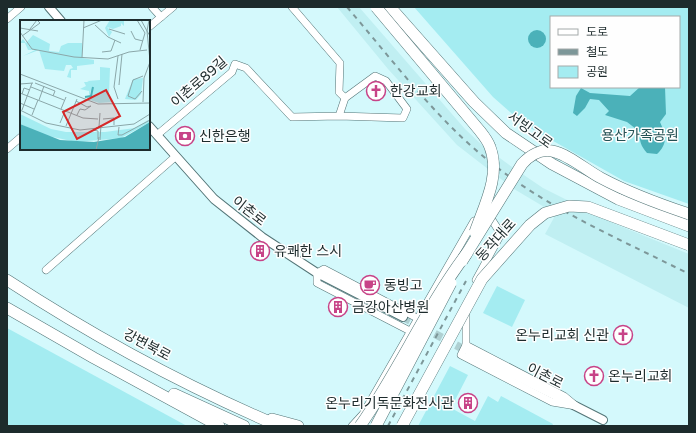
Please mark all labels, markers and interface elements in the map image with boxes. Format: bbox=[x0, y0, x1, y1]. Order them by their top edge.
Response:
legend bbox=[550, 16, 680, 88]
inset map bbox=[20, 20, 150, 150]
text: 도로 bbox=[586, 25, 608, 39]
text: 철도 bbox=[586, 45, 608, 59]
street label: 이촌로89길 bbox=[167, 53, 231, 111]
text: 공원 bbox=[586, 65, 608, 79]
church icon: 한강교회 bbox=[365, 80, 387, 102]
place label: 한강교회 bbox=[390, 83, 442, 100]
street label: 서빙고로 bbox=[504, 108, 556, 152]
bank icon: 신한은행 bbox=[174, 125, 196, 147]
park label: 용산가족공원 bbox=[601, 127, 679, 144]
place label: 신한은행 bbox=[199, 128, 251, 145]
street label: 이촌로 bbox=[229, 192, 270, 230]
street label: 동작대로 bbox=[472, 215, 520, 265]
building icon: 유쾌한 스시 bbox=[249, 240, 271, 262]
place label: 유쾌한 스시 bbox=[274, 243, 342, 260]
cafe icon: 동빙고 bbox=[359, 274, 381, 296]
place label: 동빙고 bbox=[384, 277, 423, 294]
building icon: 금강아산병원 bbox=[327, 296, 349, 318]
place label: 금강아산병원 bbox=[352, 299, 429, 316]
church icon: 온누리교회 신관 bbox=[612, 324, 634, 346]
street label: 강변북로 bbox=[120, 325, 174, 365]
place label: 온누리교회 신관 bbox=[515, 327, 609, 344]
street label: 이촌로 bbox=[524, 360, 566, 392]
church icon: 온누리교회 bbox=[583, 365, 605, 387]
place label: 온누리교회 bbox=[608, 368, 672, 385]
building icon: 온누리기독문화전시관 bbox=[457, 392, 479, 414]
place label: 온누리기독문화전시관 bbox=[325, 395, 454, 412]

